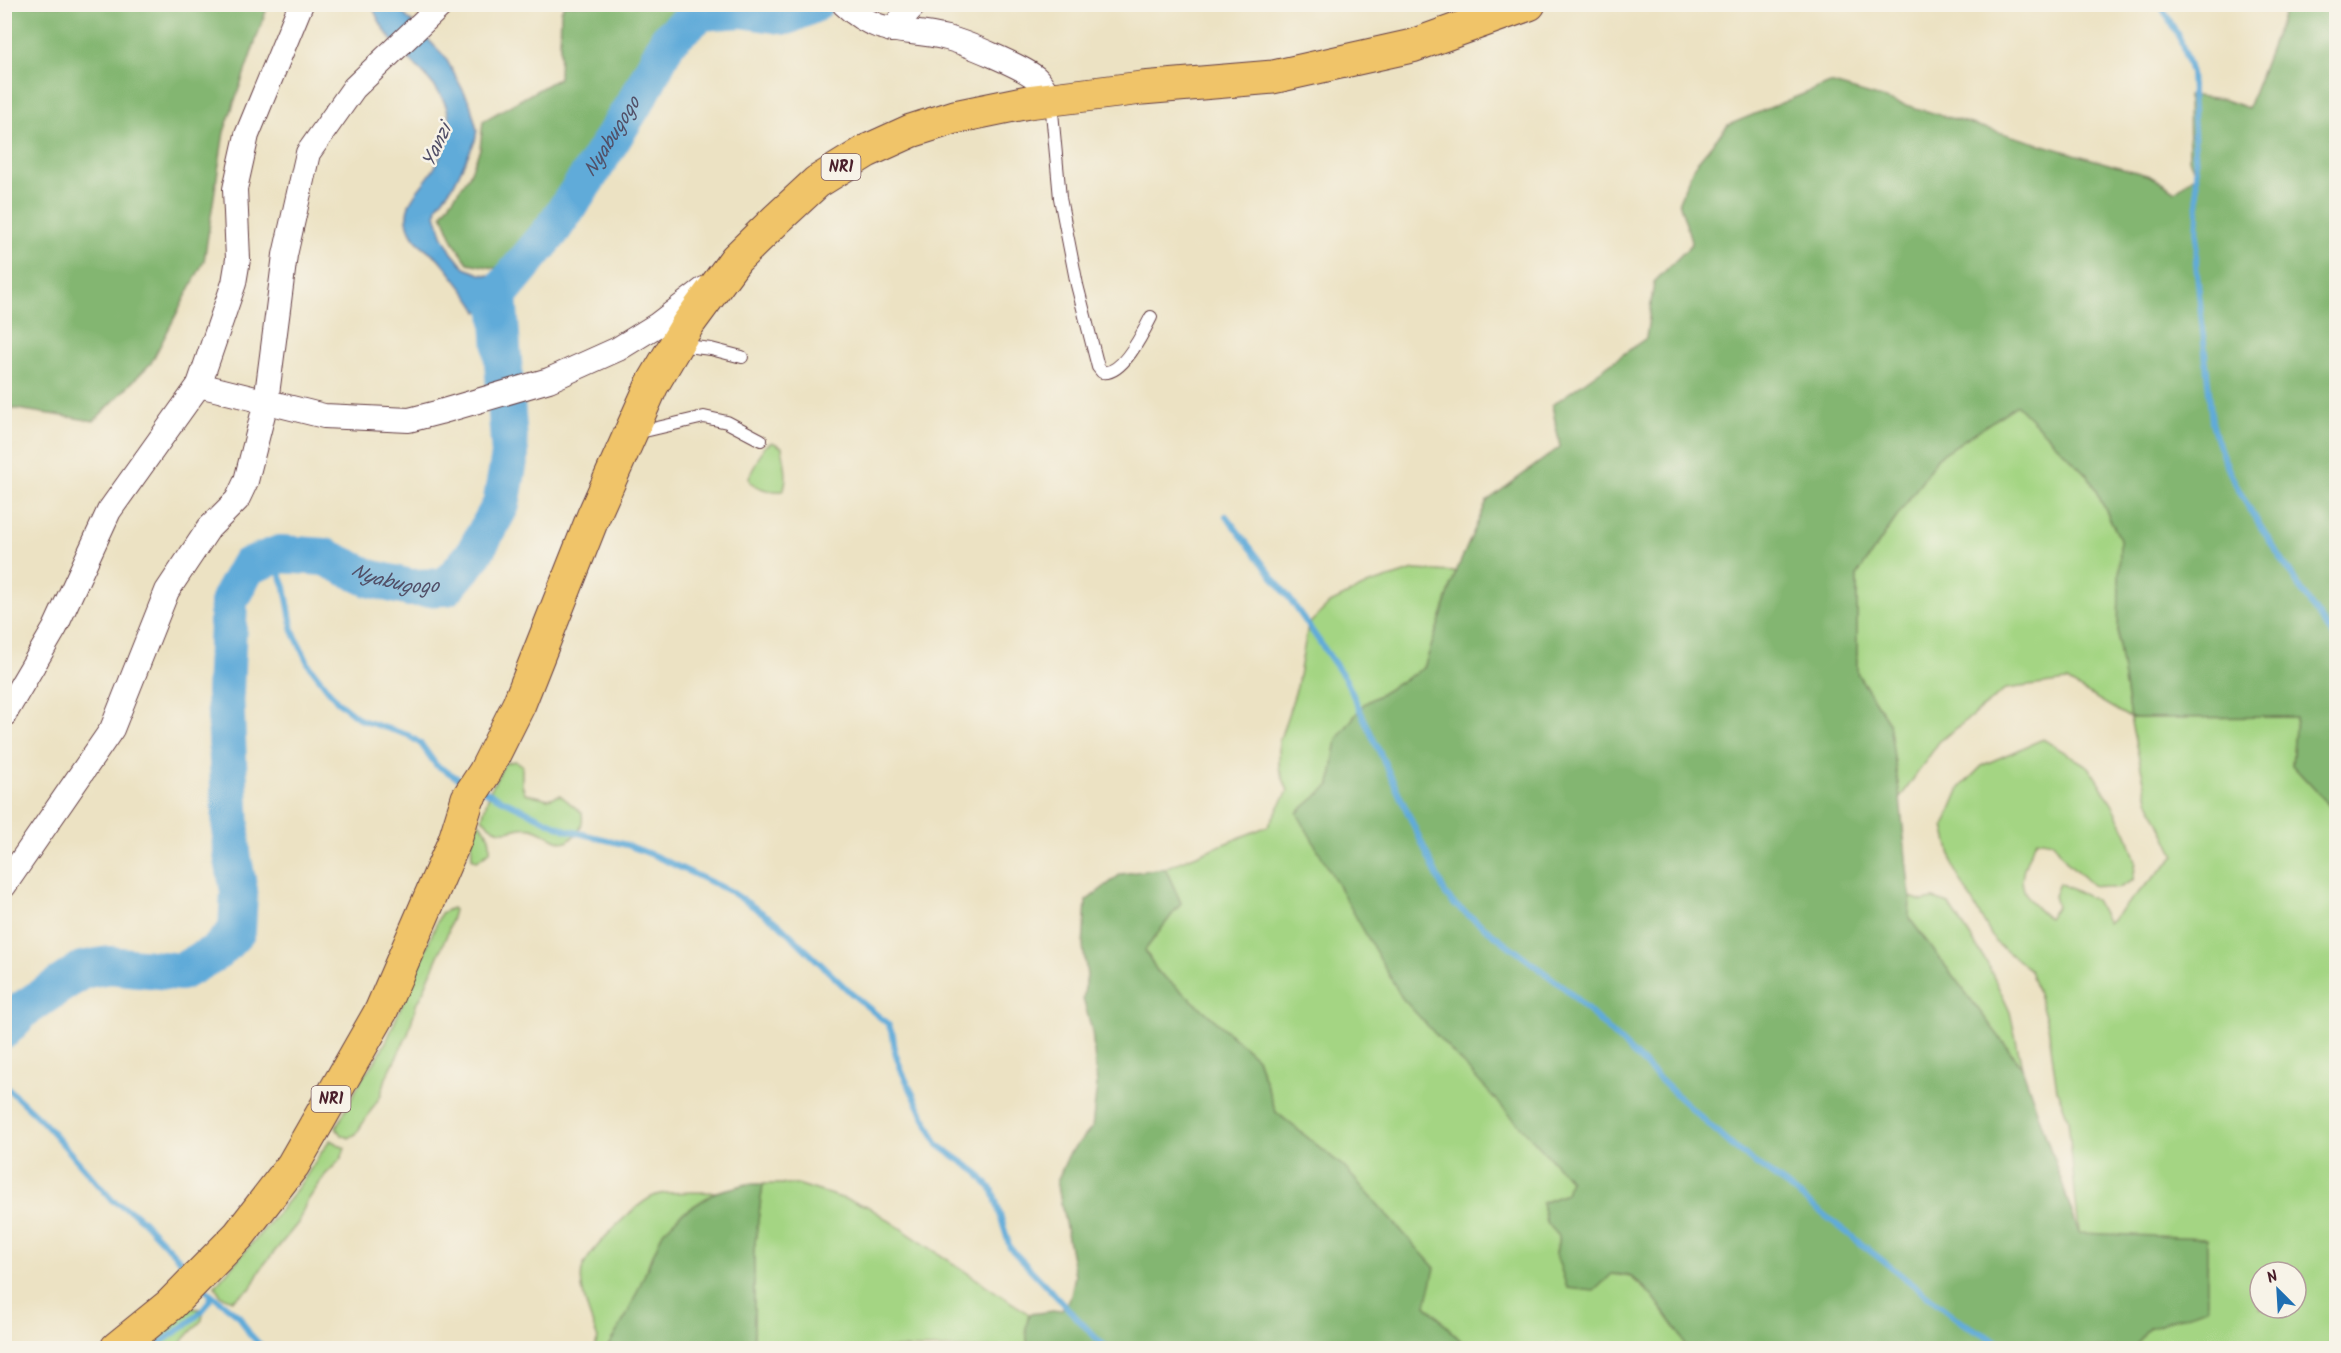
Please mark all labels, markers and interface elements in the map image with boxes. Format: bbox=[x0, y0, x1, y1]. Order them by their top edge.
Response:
water label: Nyabugogo bbox=[576, 89, 651, 184]
water label: Yanzi bbox=[414, 115, 464, 173]
road number: NR1 bbox=[822, 154, 860, 180]
water label: Nyabugogo bbox=[345, 556, 441, 604]
road number: NR1 bbox=[312, 1086, 350, 1112]
north arrow bbox=[2248, 1260, 2308, 1320]
text: N bbox=[2263, 1264, 2282, 1291]

